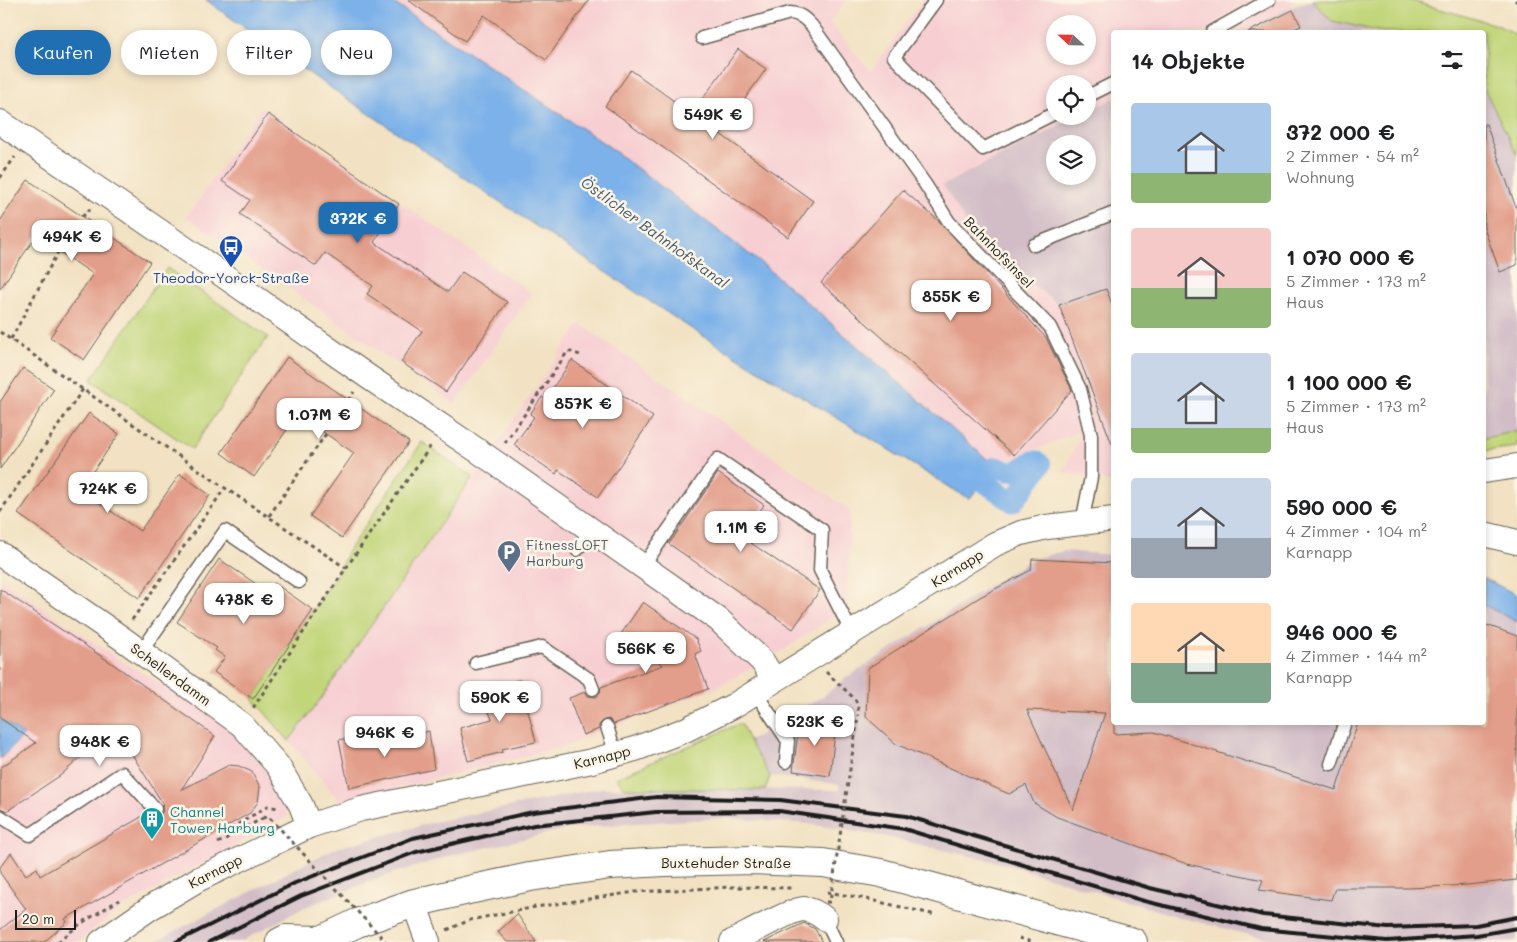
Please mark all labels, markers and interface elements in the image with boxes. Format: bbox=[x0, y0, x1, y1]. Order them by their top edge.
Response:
north arrow bbox=[1046, 15, 1096, 65]
map controls bbox=[1046, 15, 1096, 185]
chip: Kaufen bbox=[15, 30, 111, 75]
chip: Mieten bbox=[121, 30, 217, 75]
chip: Filter bbox=[227, 30, 311, 75]
chip: Neu bbox=[321, 30, 392, 75]
icon: filters bbox=[1438, 46, 1466, 74]
text: 14 Objekte bbox=[1131, 47, 1245, 74]
button: locate bbox=[1046, 75, 1096, 125]
pin: 549K € bbox=[672, 98, 754, 140]
text: 549K € bbox=[684, 103, 742, 124]
text: 372 000 € bbox=[1286, 118, 1395, 145]
icon: home bbox=[1171, 123, 1231, 183]
button: layers bbox=[1046, 135, 1096, 185]
text: 2 Zimmer · 54 m² bbox=[1286, 145, 1419, 166]
text: Wohnung bbox=[1286, 166, 1354, 187]
water label: Östlicher Bahnhofskanal bbox=[577, 172, 733, 292]
pin: 372K € bbox=[317, 202, 399, 244]
text: 372K € bbox=[330, 207, 386, 228]
street label: Bahnhofsinsel bbox=[960, 212, 1038, 292]
pin: 494K € bbox=[31, 220, 113, 262]
text: 494K € bbox=[42, 225, 102, 246]
bus stop icon: Theodor-Yorck-Straße bbox=[218, 234, 244, 268]
text: 1 070 000 € bbox=[1286, 243, 1414, 270]
icon: home bbox=[1171, 248, 1231, 308]
place label: Theodor-Yorck-Straße bbox=[153, 268, 309, 287]
text: 5 Zimmer · 173 m² bbox=[1286, 270, 1426, 291]
pin: 855K € bbox=[910, 280, 992, 322]
text: 855K € bbox=[922, 285, 980, 306]
text: Haus bbox=[1286, 291, 1324, 312]
text: 1 100 000 € bbox=[1286, 368, 1412, 395]
icon: home bbox=[1171, 373, 1231, 433]
pin: 857K € bbox=[542, 386, 624, 429]
text: 857K € bbox=[554, 392, 612, 413]
text: 5 Zimmer · 173 m² bbox=[1286, 395, 1426, 416]
pin: 1.07M € bbox=[273, 398, 365, 440]
text: 1.07M € bbox=[288, 403, 350, 424]
text: Haus bbox=[1286, 416, 1324, 437]
pin: 724K € bbox=[67, 472, 149, 514]
text: 724K € bbox=[79, 477, 137, 498]
text: 590 000 € bbox=[1286, 493, 1397, 520]
icon: home bbox=[1171, 498, 1231, 558]
pin: 1.1M € bbox=[700, 510, 782, 553]
text: 1.1M € bbox=[716, 516, 766, 537]
text: 4 Zimmer · 104 m² bbox=[1286, 520, 1427, 541]
place label: FitnessLOFT Harburg bbox=[526, 535, 609, 570]
parking icon: FitnessLOFT Harburg bbox=[496, 539, 522, 573]
text: Karnapp bbox=[1286, 541, 1352, 562]
street label: Karnapp bbox=[927, 545, 987, 591]
pin: 478K € bbox=[203, 582, 285, 625]
text: 478K € bbox=[215, 588, 273, 609]
text: 946 000 € bbox=[1286, 618, 1397, 645]
icon: home bbox=[1171, 623, 1231, 683]
pin: 566K € bbox=[605, 632, 687, 674]
text: 566K € bbox=[617, 637, 675, 658]
street label: Schellerdamm bbox=[127, 638, 215, 710]
text: 4 Zimmer · 144 m² bbox=[1286, 645, 1427, 666]
text: Karnapp bbox=[1286, 666, 1352, 687]
pin: 590K € bbox=[459, 680, 541, 723]
text: 590K € bbox=[471, 686, 529, 707]
pin: 523K € bbox=[774, 704, 856, 747]
text: 523K € bbox=[786, 710, 844, 731]
pin: 946K € bbox=[344, 716, 426, 758]
text: 946K € bbox=[356, 721, 414, 742]
pin: 948K € bbox=[59, 724, 141, 767]
text: 948K € bbox=[71, 730, 129, 751]
street label: Karnapp bbox=[572, 741, 632, 773]
place label: Channel Tower Harburg bbox=[170, 802, 275, 837]
building icon: Channel Tower Harburg bbox=[139, 806, 165, 840]
street label: Karnapp bbox=[185, 849, 245, 893]
street label: Buxtehuder Straße bbox=[661, 853, 791, 872]
scale bar bbox=[15, 907, 76, 930]
text: 20 m bbox=[22, 909, 54, 928]

